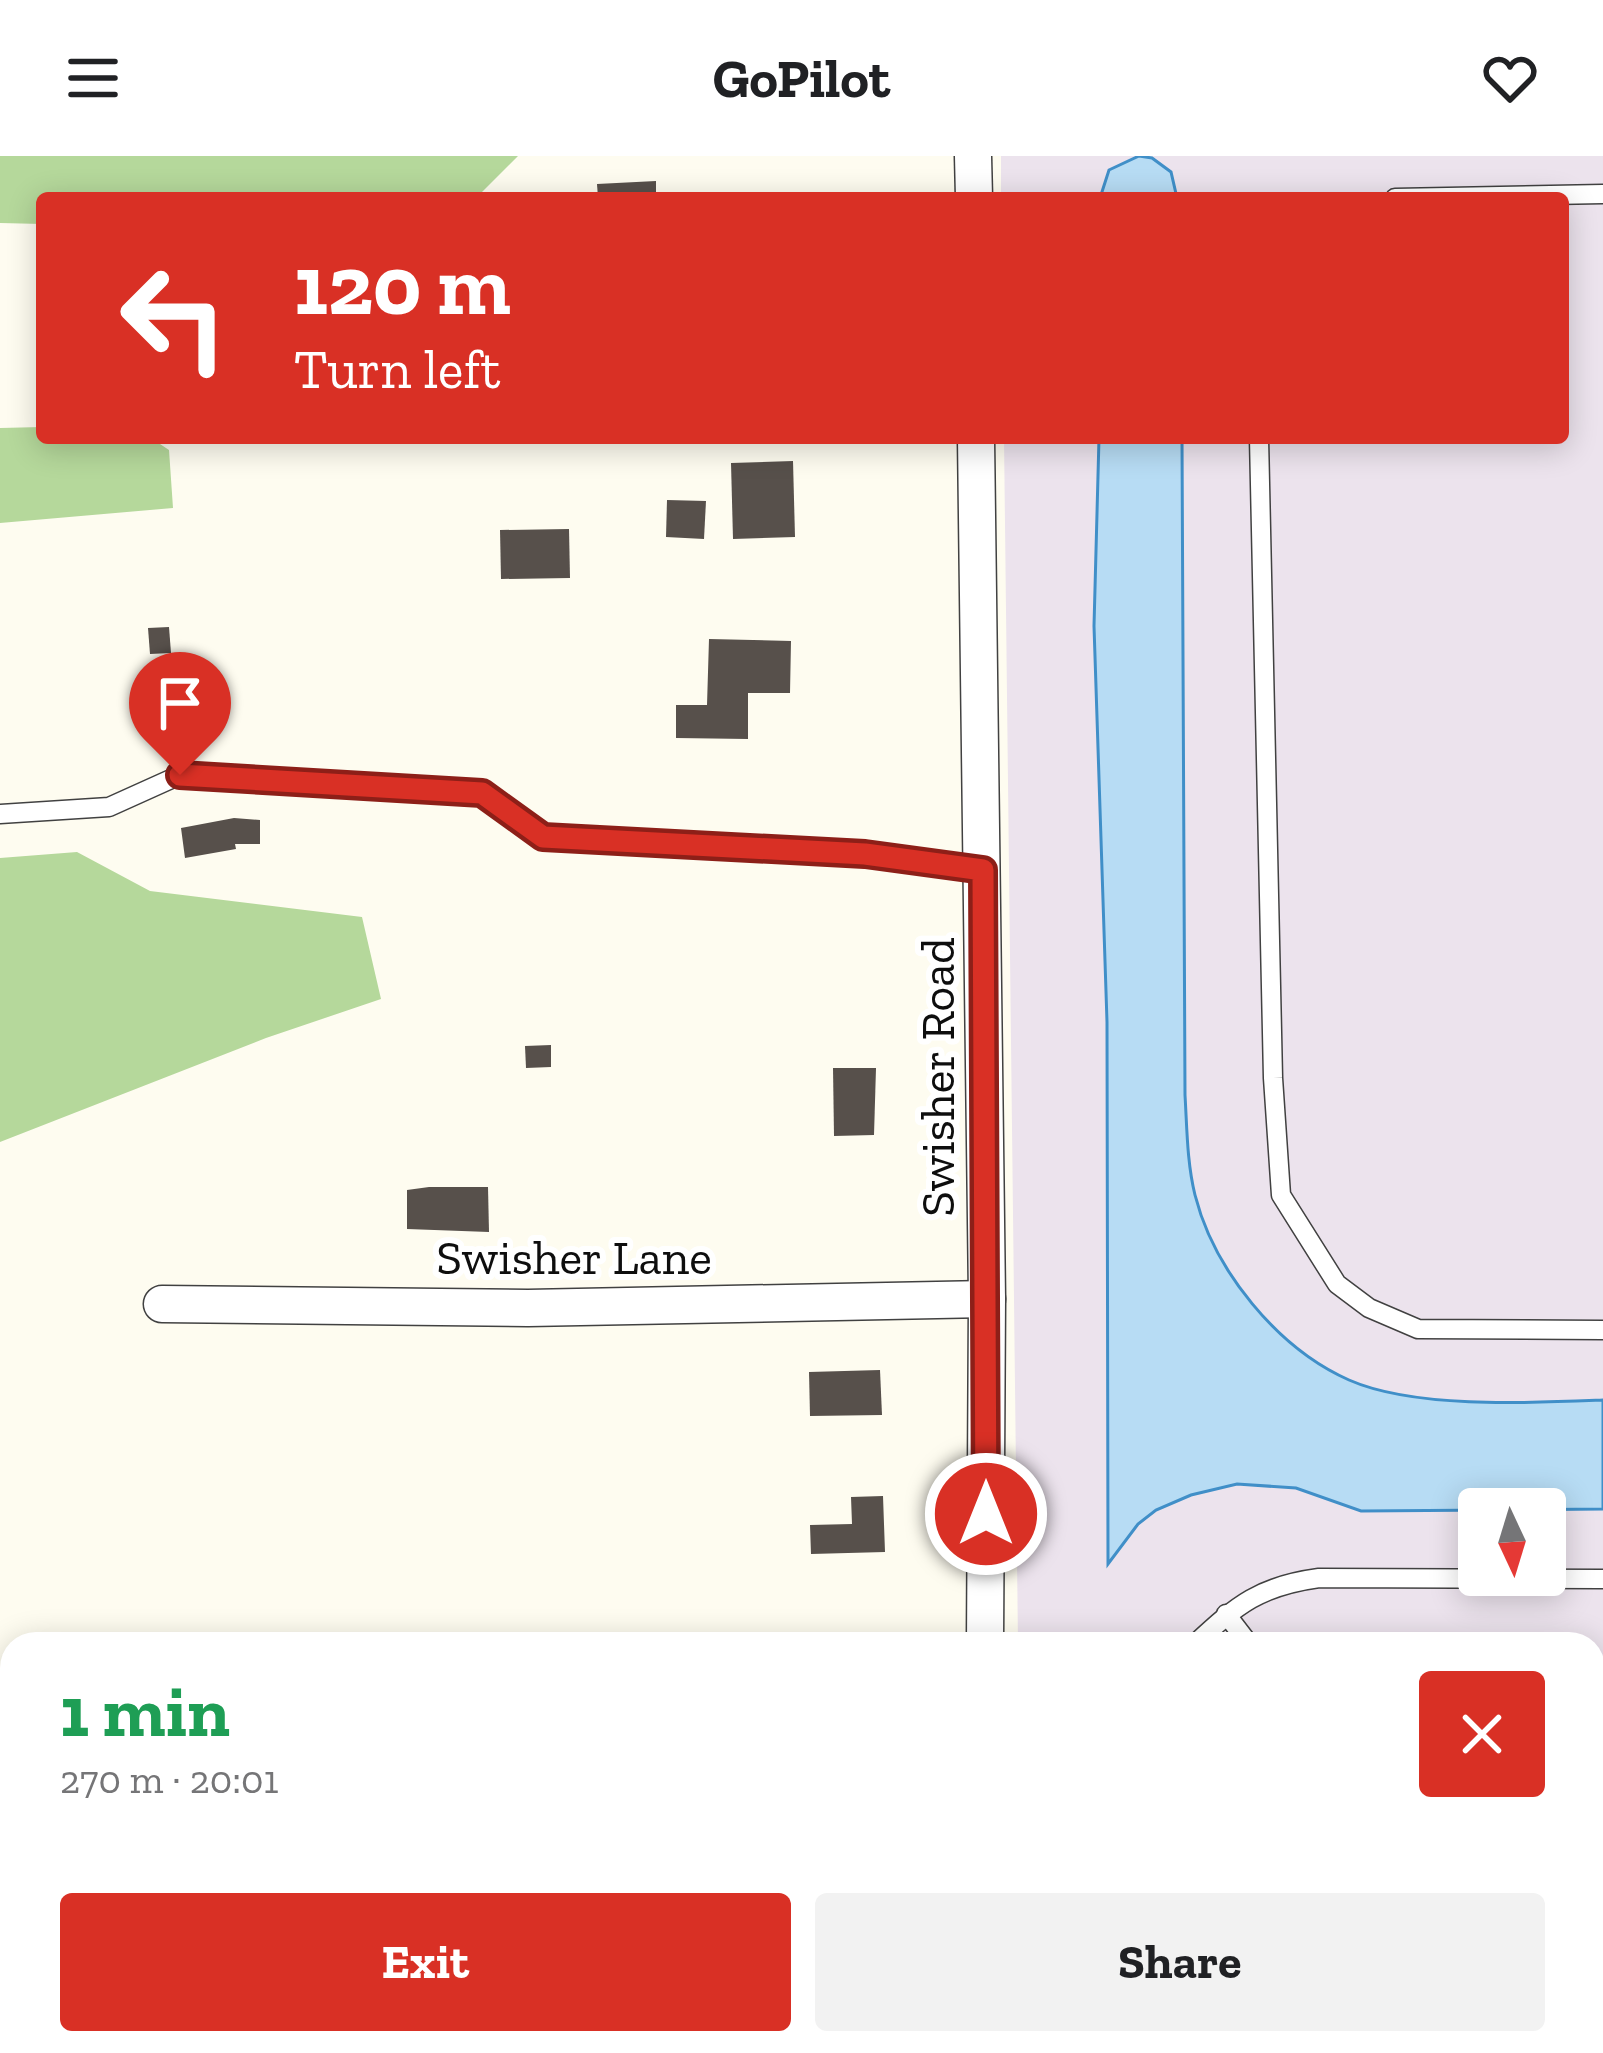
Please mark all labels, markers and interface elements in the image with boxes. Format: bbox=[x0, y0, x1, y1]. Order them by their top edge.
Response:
icon: menu bbox=[60, 45, 126, 111]
icon: heart bbox=[1477, 45, 1543, 111]
text: GoPilot bbox=[713, 46, 890, 111]
text: 120 m bbox=[294, 235, 511, 336]
icon: left bbox=[96, 240, 252, 396]
text: Turn left bbox=[294, 337, 501, 402]
pin bbox=[129, 652, 231, 775]
icon: arrive bbox=[147, 670, 213, 736]
street label: Swisher Road bbox=[909, 937, 966, 1217]
street label: Swisher Lane bbox=[436, 1229, 712, 1286]
position arrow bbox=[923, 1451, 1049, 1577]
north arrow bbox=[1458, 1488, 1566, 1596]
map controls bbox=[1458, 1488, 1566, 1596]
text: 1 min bbox=[60, 1668, 230, 1754]
button: close bbox=[1419, 1671, 1545, 1797]
text: 270 m · 20:01 bbox=[60, 1756, 278, 1803]
button: Exit bbox=[60, 1893, 791, 2031]
button: Share bbox=[815, 1893, 1545, 2031]

